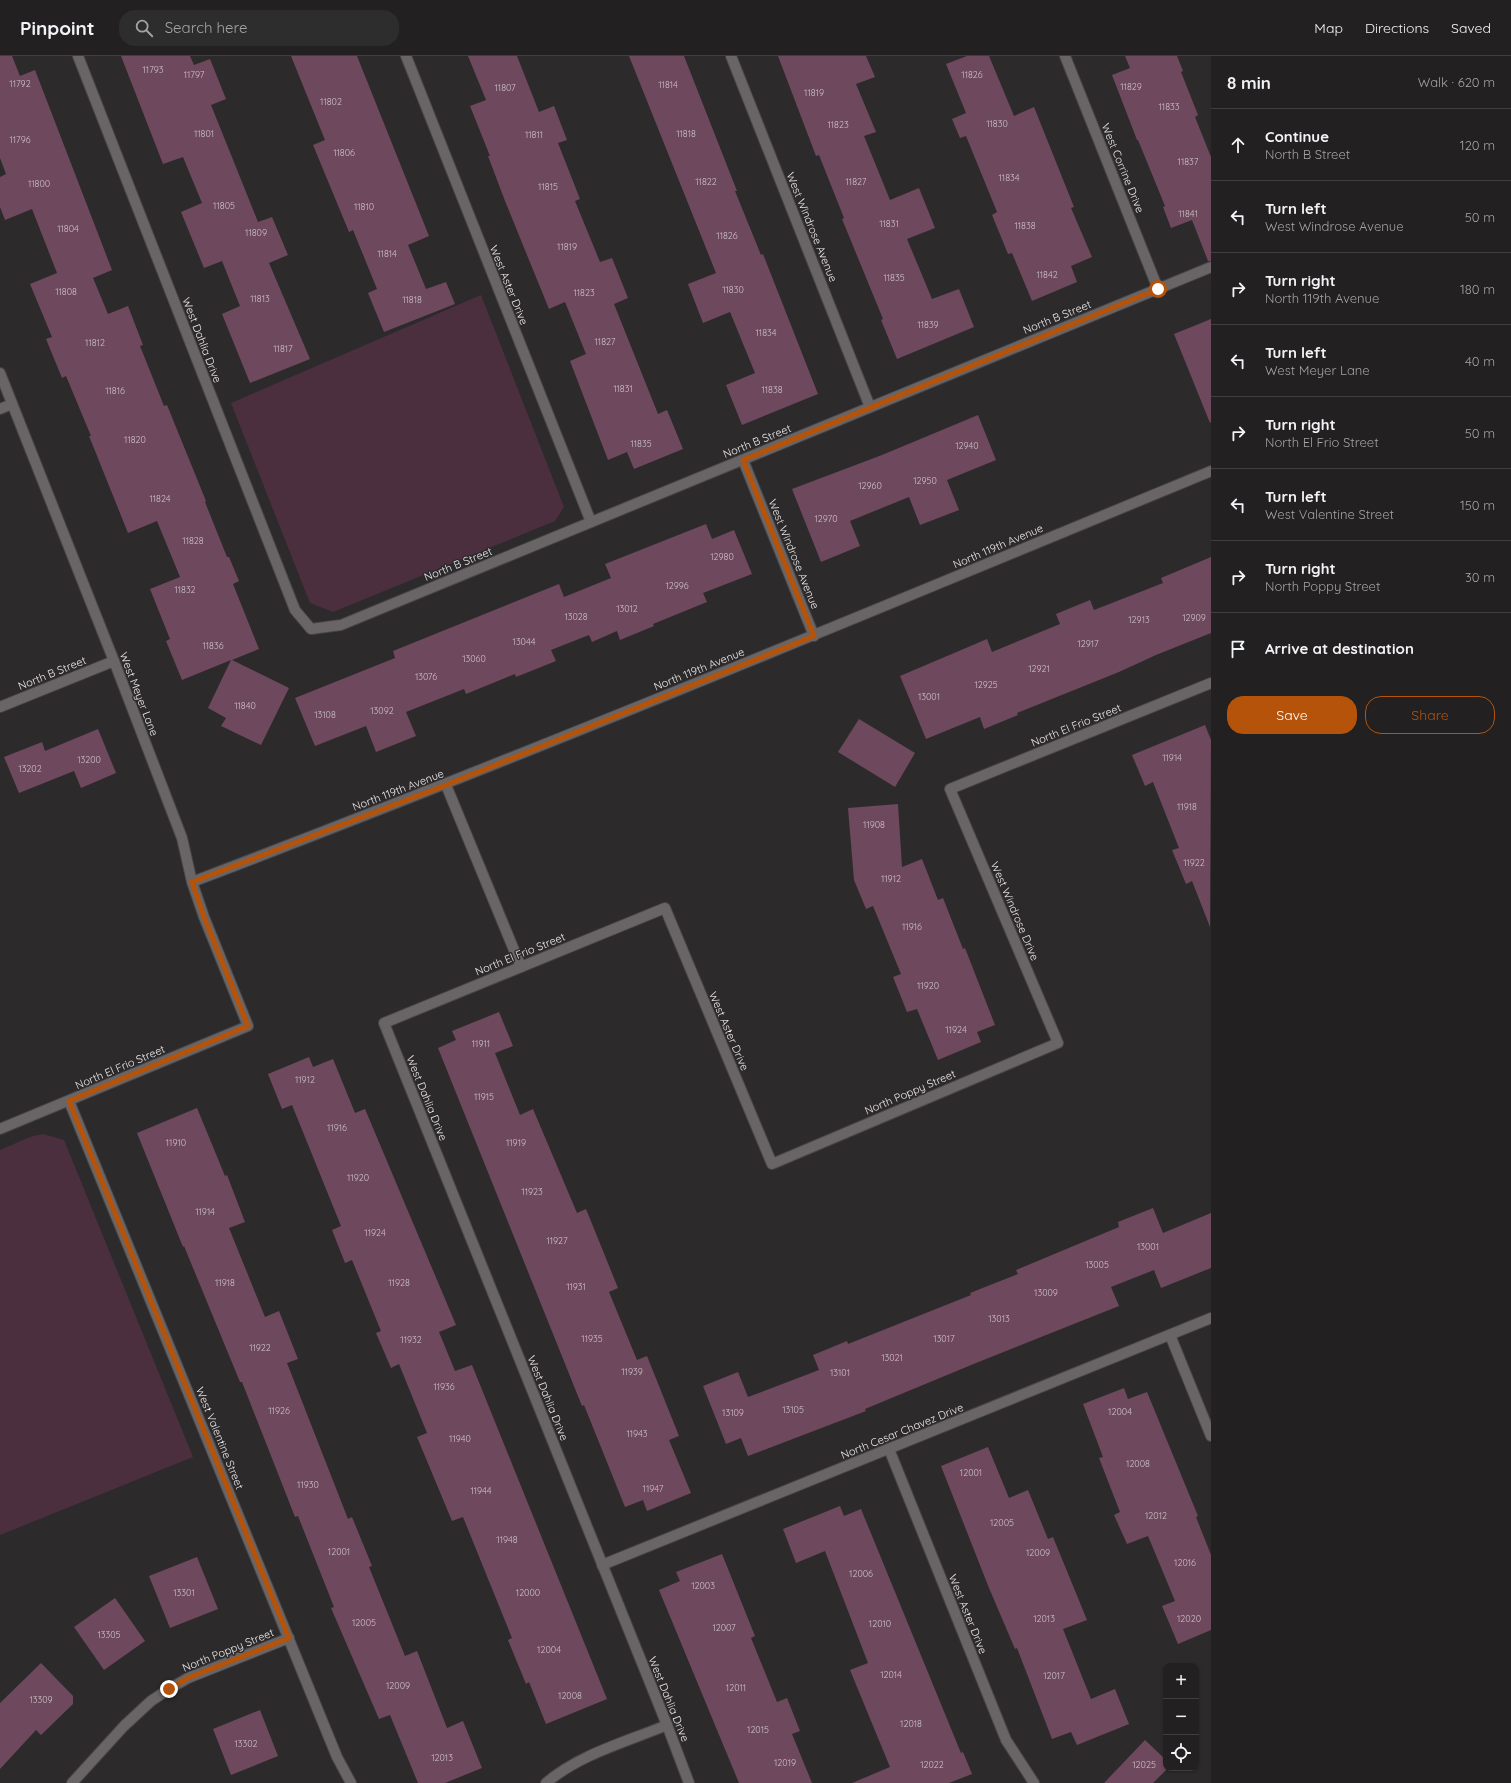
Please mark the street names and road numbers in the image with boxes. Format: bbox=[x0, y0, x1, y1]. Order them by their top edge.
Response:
street label: West Corrine Drive bbox=[1099, 121, 1147, 215]
street label: West Windrose Avenue bbox=[784, 170, 840, 284]
street label: West Aster Drive bbox=[487, 243, 531, 327]
street label: West Dahlia Drive bbox=[179, 295, 225, 385]
street label: North B Street bbox=[1021, 297, 1093, 337]
street label: North B Street bbox=[721, 421, 793, 461]
street label: West Windrose Avenue bbox=[766, 497, 822, 611]
street label: North 119th Avenue bbox=[951, 521, 1045, 571]
street label: North B Street bbox=[422, 544, 494, 584]
street label: North 119th Avenue bbox=[652, 644, 746, 694]
street label: West Meyer Lane bbox=[117, 650, 161, 738]
street label: North B Street bbox=[16, 653, 88, 693]
street label: North El Frio Street bbox=[1029, 700, 1123, 749]
street label: North 119th Avenue bbox=[350, 766, 446, 814]
street label: West Windrose Drive bbox=[988, 859, 1042, 963]
street label: North El Frio Street bbox=[473, 929, 567, 978]
street label: West Aster Drive bbox=[706, 989, 752, 1073]
street label: North El Frio Street bbox=[73, 1042, 167, 1092]
street label: West Dahlia Drive bbox=[404, 1053, 450, 1143]
street label: North Poppy Street bbox=[862, 1066, 958, 1118]
street label: West Dahlia Drive bbox=[525, 1353, 571, 1443]
street label: West Valentine Street bbox=[193, 1385, 247, 1491]
street label: North Cesar Chavez Drive bbox=[839, 1400, 965, 1462]
street label: West Aster Drive bbox=[946, 1572, 990, 1656]
street label: North Poppy Street bbox=[180, 1625, 276, 1675]
street label: West Dahlia Drive bbox=[646, 1654, 692, 1744]

